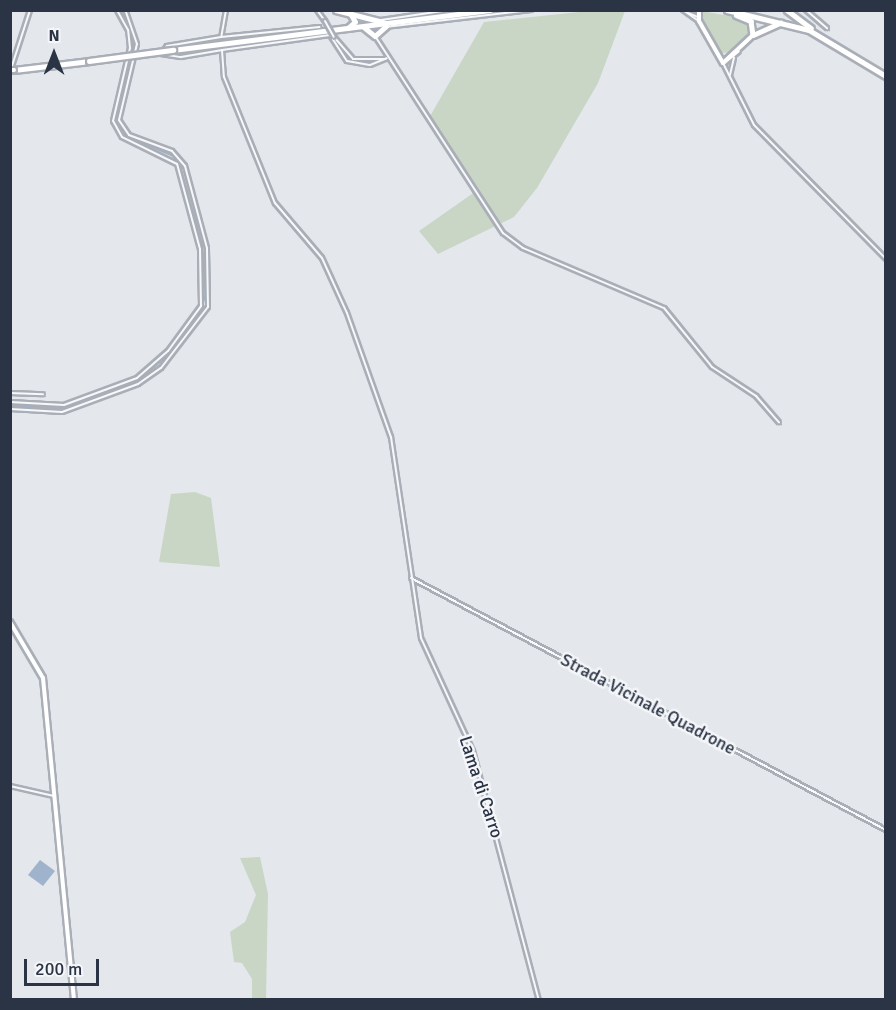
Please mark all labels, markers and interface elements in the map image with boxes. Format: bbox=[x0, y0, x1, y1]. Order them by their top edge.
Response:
north arrow bbox=[24, 24, 84, 84]
text: N bbox=[48, 26, 60, 46]
street label: Strada Vicinale Quadrone bbox=[557, 649, 739, 759]
street label: Lama di Carro bbox=[454, 733, 508, 841]
scale bar bbox=[27, 947, 102, 985]
text: 200 m bbox=[35, 958, 82, 980]

